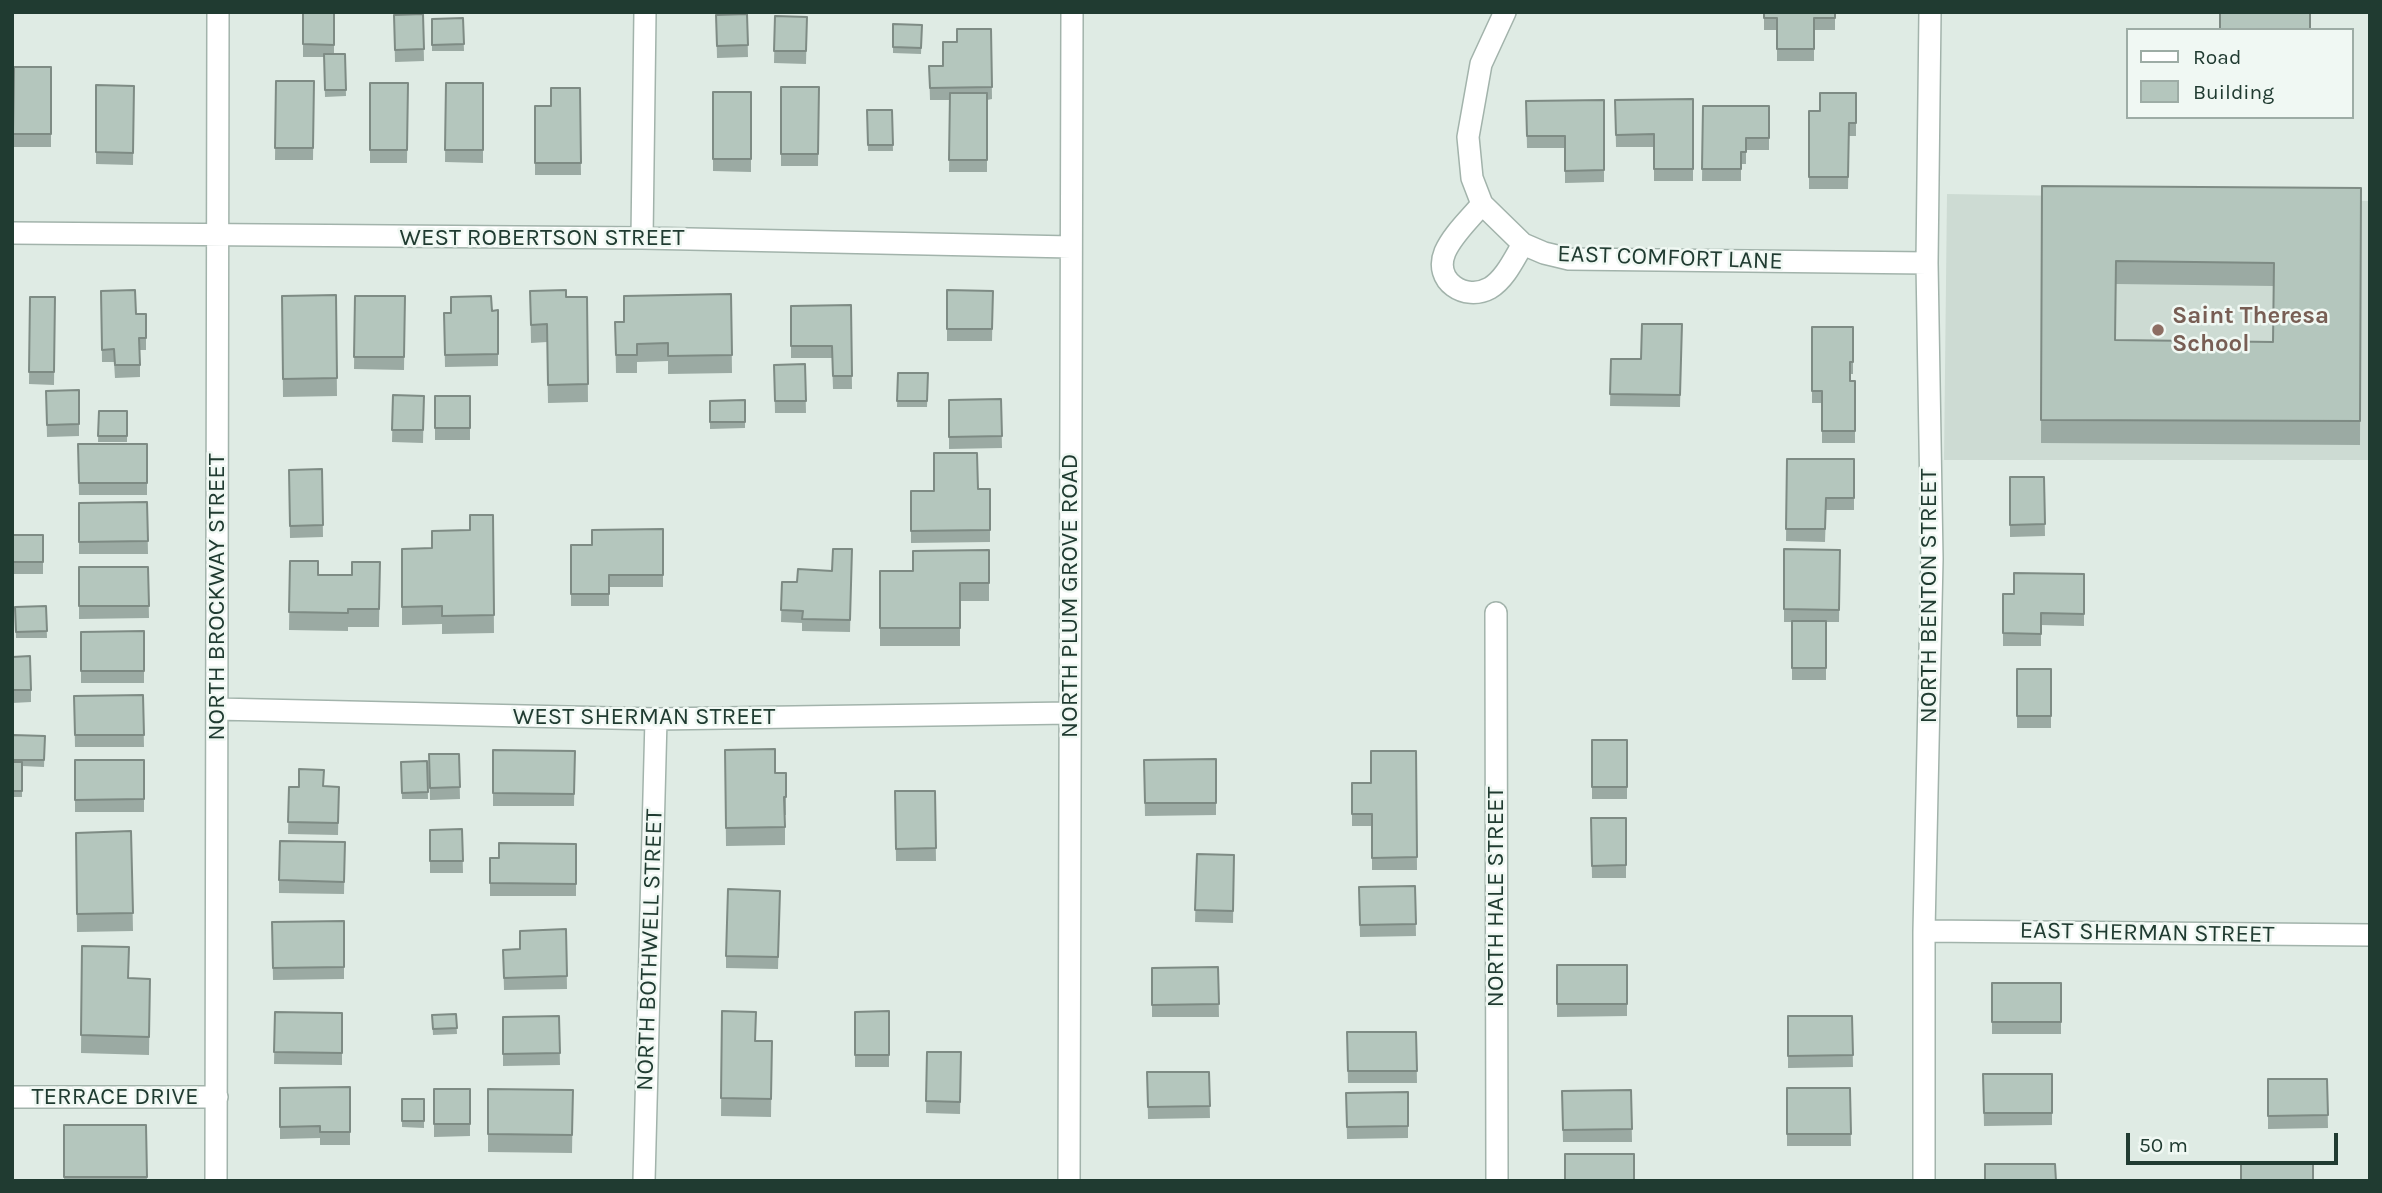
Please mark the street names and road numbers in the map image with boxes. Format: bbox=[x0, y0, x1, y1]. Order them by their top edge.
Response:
street label: WEST ROBERTSON STREET bbox=[400, 224, 684, 252]
street label: EAST COMFORT LANE bbox=[1557, 240, 1783, 276]
street label: NORTH BROCKWAY STREET bbox=[203, 453, 231, 741]
street label: NORTH PLUM GROVE ROAD bbox=[1056, 454, 1084, 738]
street label: NORTH BENTON STREET bbox=[1915, 468, 1943, 724]
street label: WEST SHERMAN STREET bbox=[513, 703, 775, 731]
street label: NORTH HALE STREET bbox=[1482, 787, 1510, 1007]
street label: NORTH BOTHWELL STREET bbox=[631, 809, 669, 1091]
street label: EAST SHERMAN STREET bbox=[2019, 916, 2275, 950]
street label: TERRACE DRIVE bbox=[32, 1083, 198, 1111]

